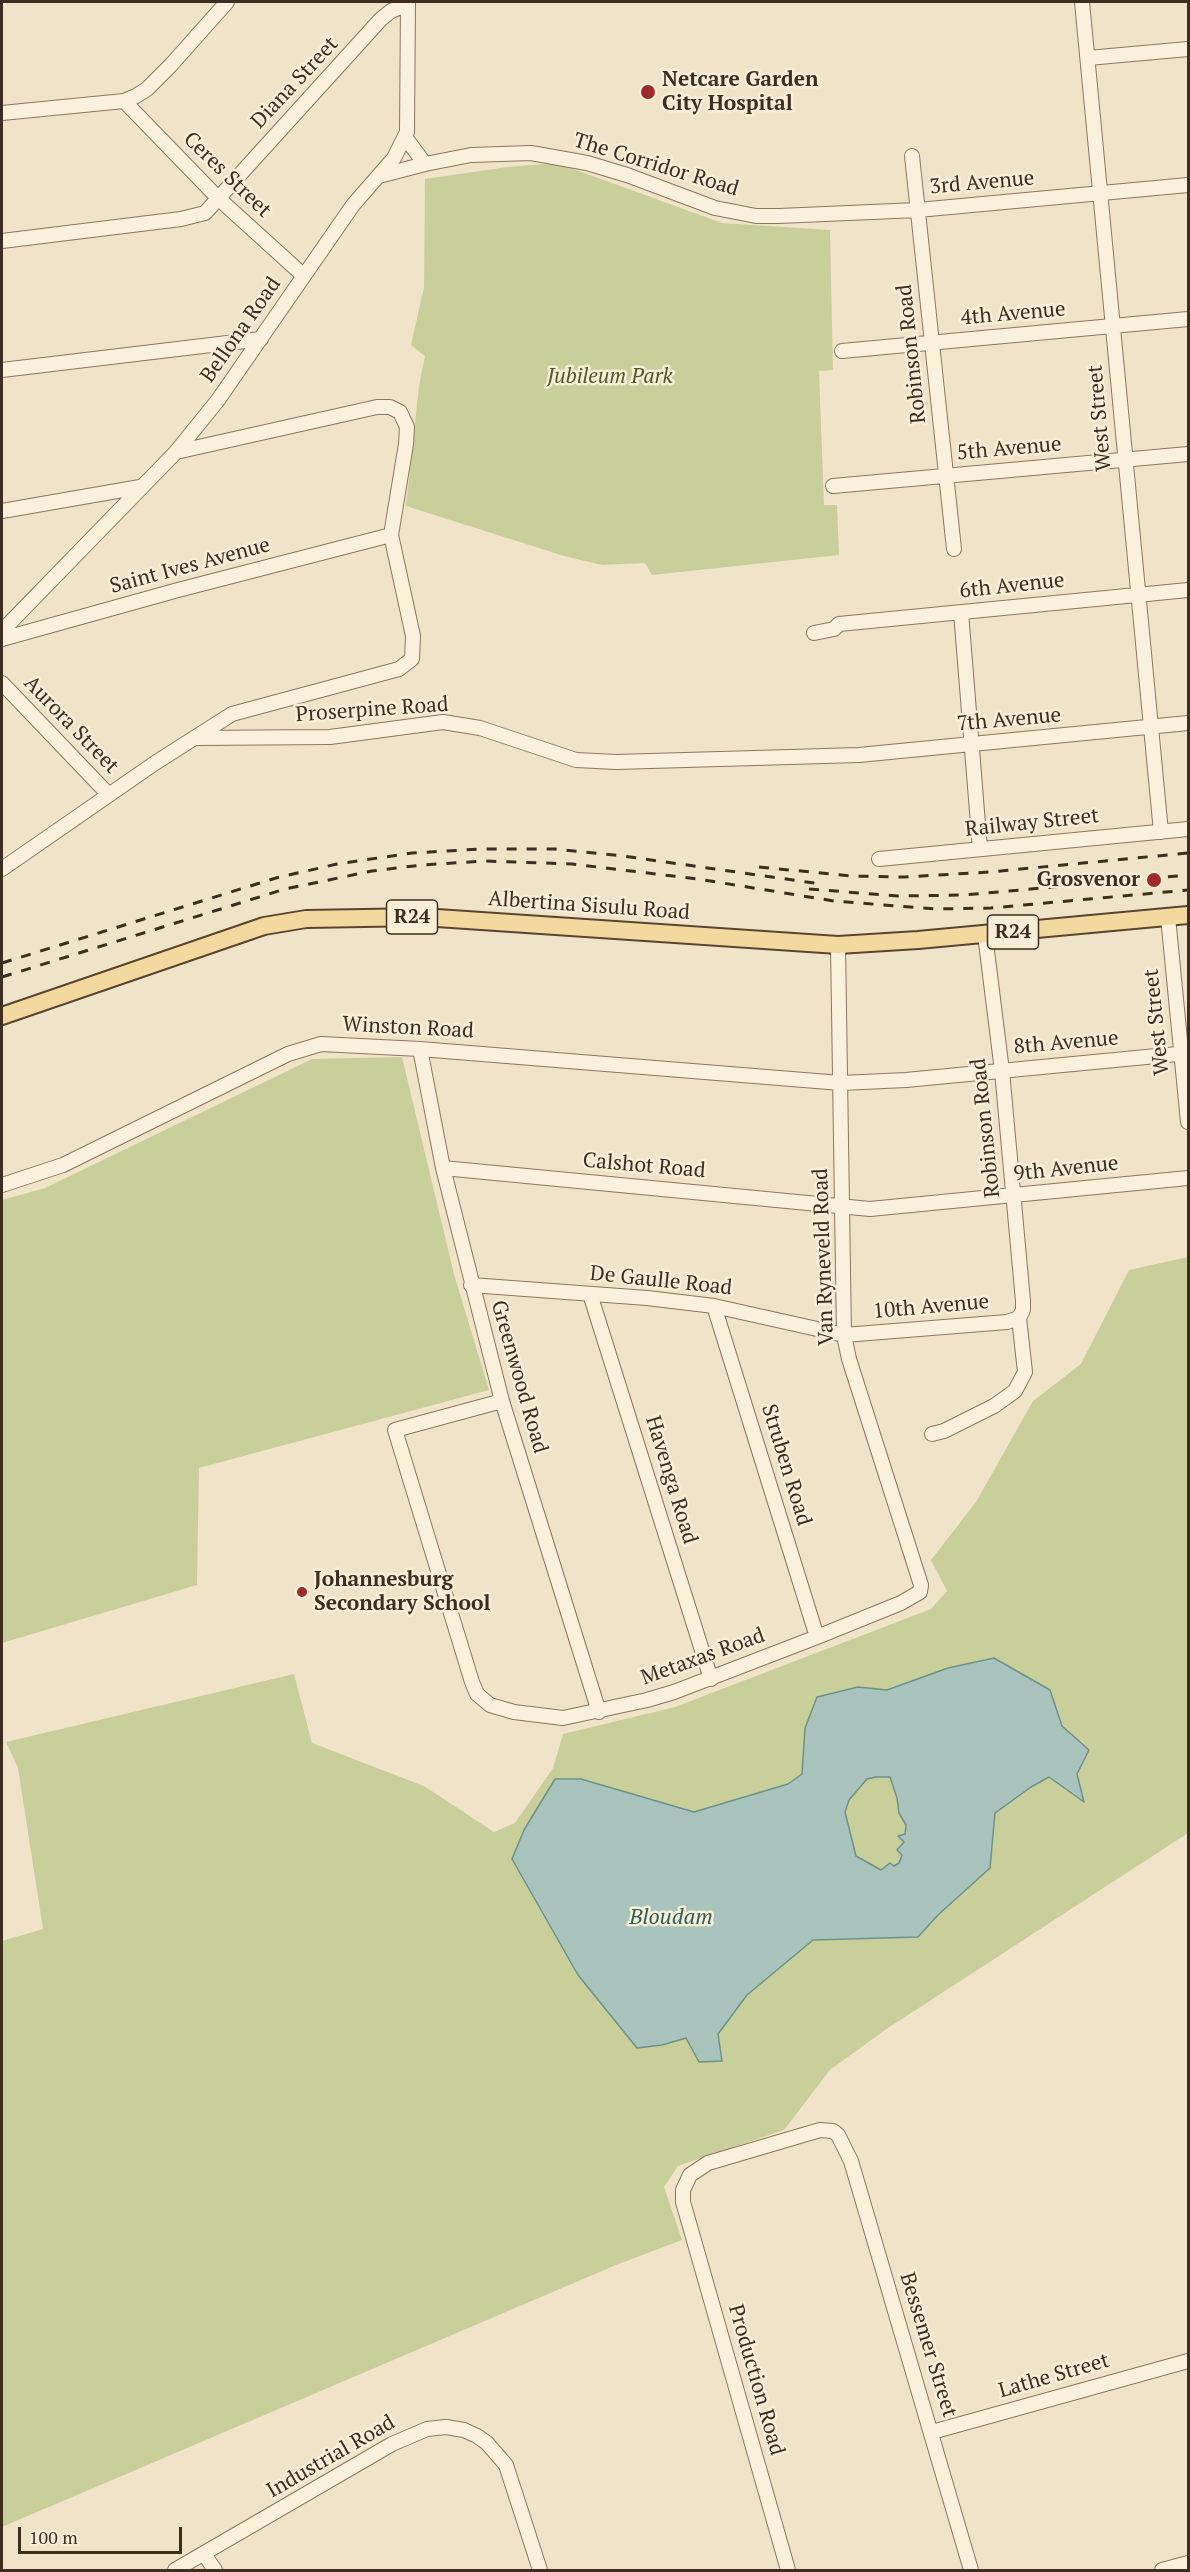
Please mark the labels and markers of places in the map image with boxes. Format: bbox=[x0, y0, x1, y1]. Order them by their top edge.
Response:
place label: Netcare Garden City Hospital bbox=[662, 67, 818, 117]
marker: Netcare Garden City Hospital bbox=[639, 83, 657, 101]
place label: Grosvenor bbox=[1037, 867, 1140, 893]
marker: Grosvenor bbox=[1145, 871, 1163, 889]
place label: Johannesburg Secondary School bbox=[314, 1567, 490, 1617]
marker: Johannesburg Secondary School bbox=[295, 1585, 309, 1599]

